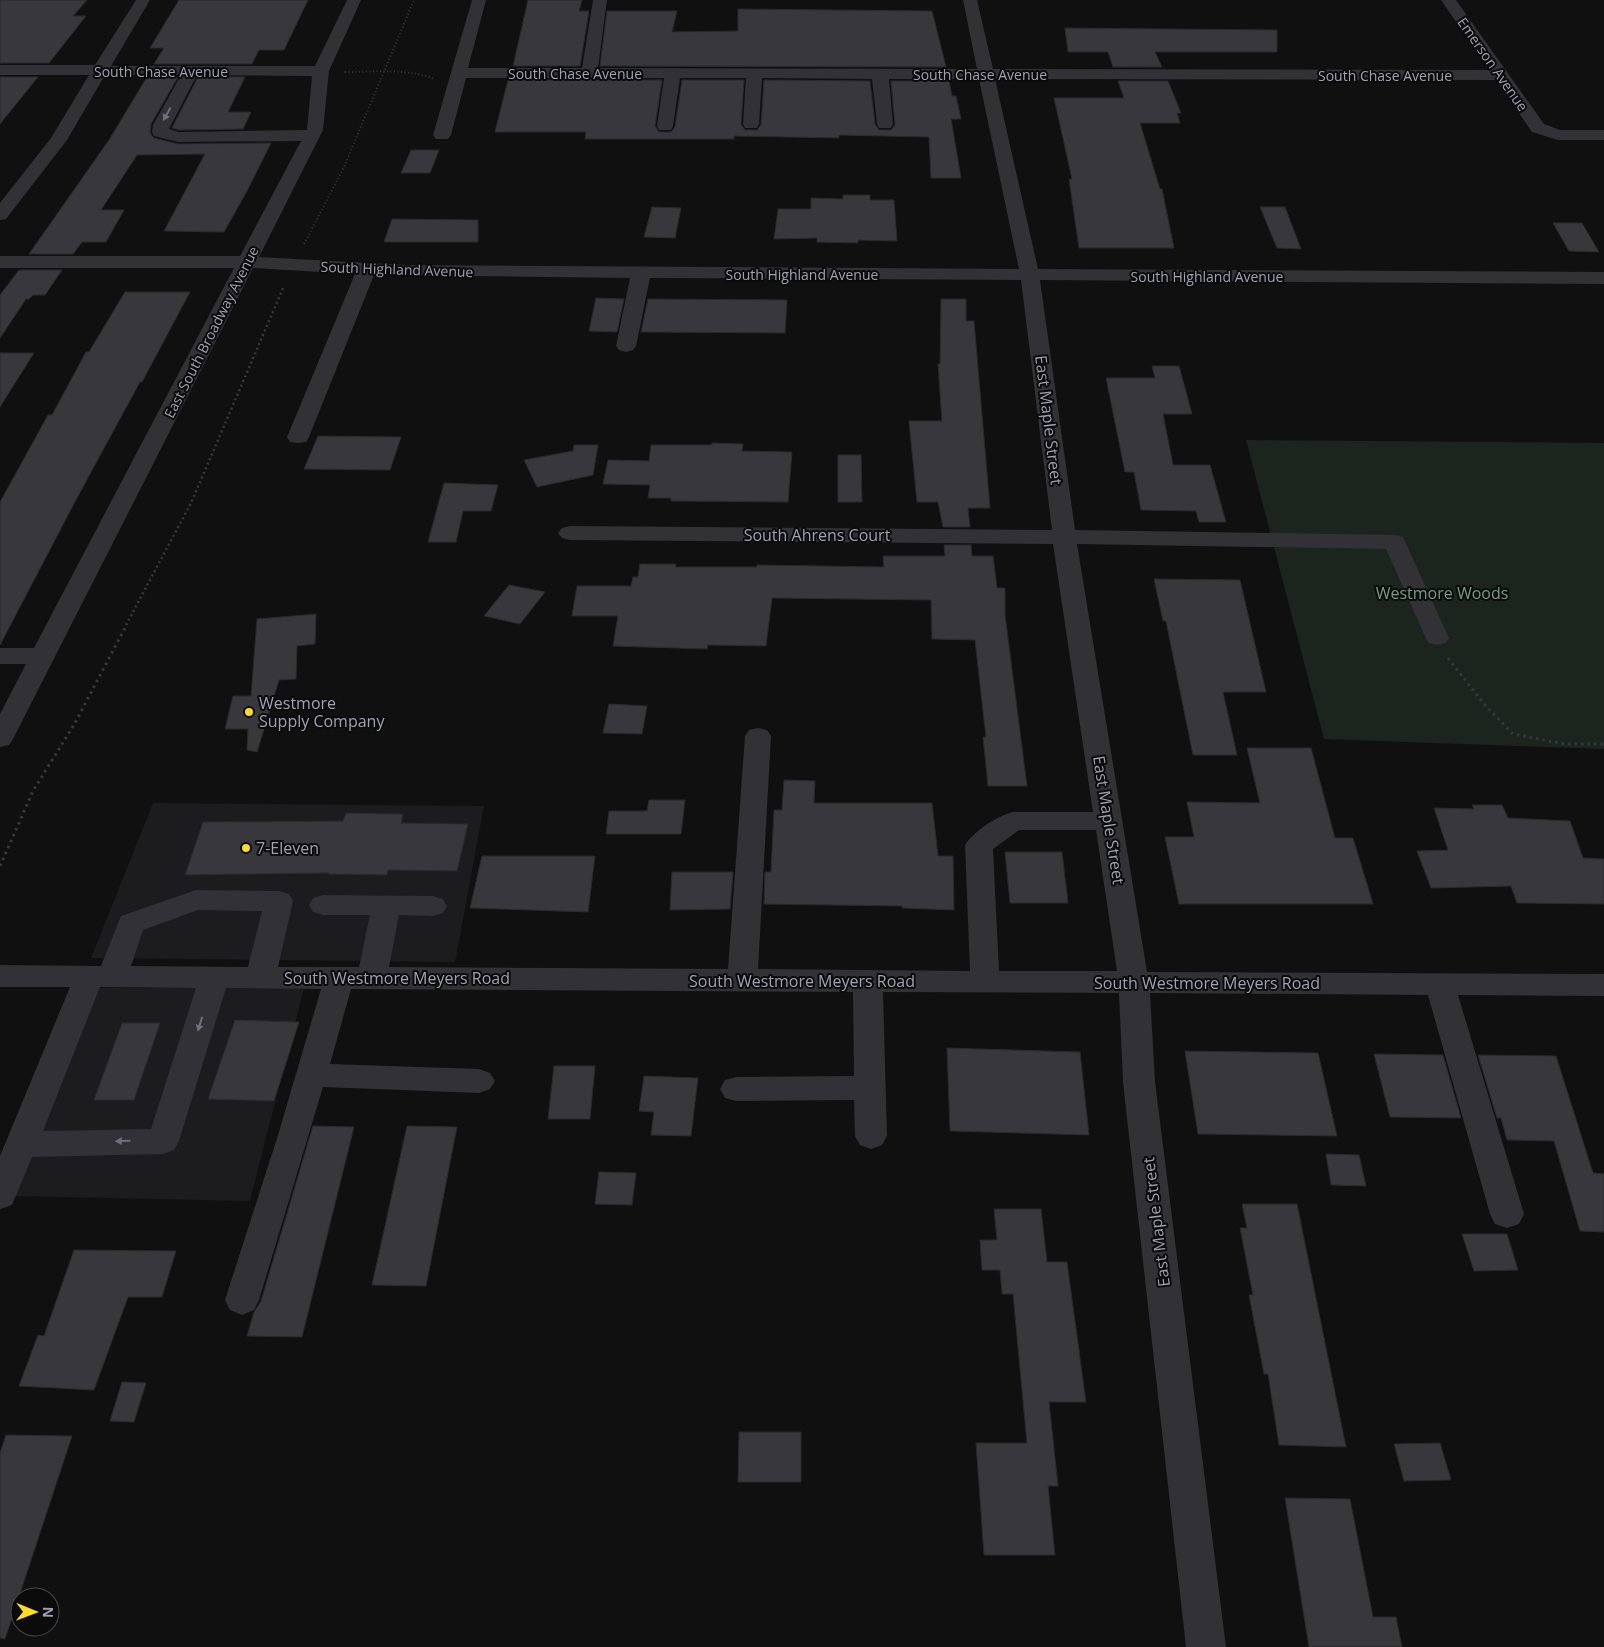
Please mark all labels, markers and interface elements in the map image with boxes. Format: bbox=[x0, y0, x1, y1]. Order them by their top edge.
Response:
street label: Emerson Avenue bbox=[1454, 13, 1533, 115]
street label: South Chase Avenue bbox=[94, 62, 228, 81]
street label: South Chase Avenue bbox=[508, 64, 642, 83]
street label: South Chase Avenue bbox=[913, 65, 1047, 84]
street label: South Chase Avenue bbox=[1318, 66, 1452, 85]
one-way arrow bbox=[163, 106, 171, 121]
street label: East South Broadway Avenue bbox=[159, 243, 263, 421]
street label: South Highland Avenue bbox=[320, 257, 474, 281]
street label: South Highland Avenue bbox=[726, 265, 879, 284]
street label: South Highland Avenue bbox=[1131, 267, 1284, 286]
street label: East Maple Street bbox=[1030, 354, 1068, 486]
street label: South Ahrens Court bbox=[744, 524, 891, 546]
park label: Westmore Woods bbox=[1376, 582, 1508, 604]
place label: Westmore Supply Company bbox=[259, 692, 385, 732]
marker: Westmore Supply Company bbox=[243, 706, 255, 718]
street label: East Maple Street bbox=[1088, 754, 1130, 886]
place label: 7-Eleven bbox=[256, 837, 319, 859]
marker: 7-Eleven bbox=[240, 842, 252, 854]
street label: South Westmore Meyers Road bbox=[284, 967, 510, 989]
street label: South Westmore Meyers Road bbox=[689, 970, 915, 992]
street label: South Westmore Meyers Road bbox=[1094, 972, 1320, 994]
one-way arrow bbox=[195, 1016, 203, 1031]
one-way arrow bbox=[115, 1138, 131, 1146]
street label: East Maple Street bbox=[1137, 1156, 1175, 1288]
north arrow bbox=[10, 1587, 60, 1637]
text: N bbox=[39, 1606, 58, 1618]

